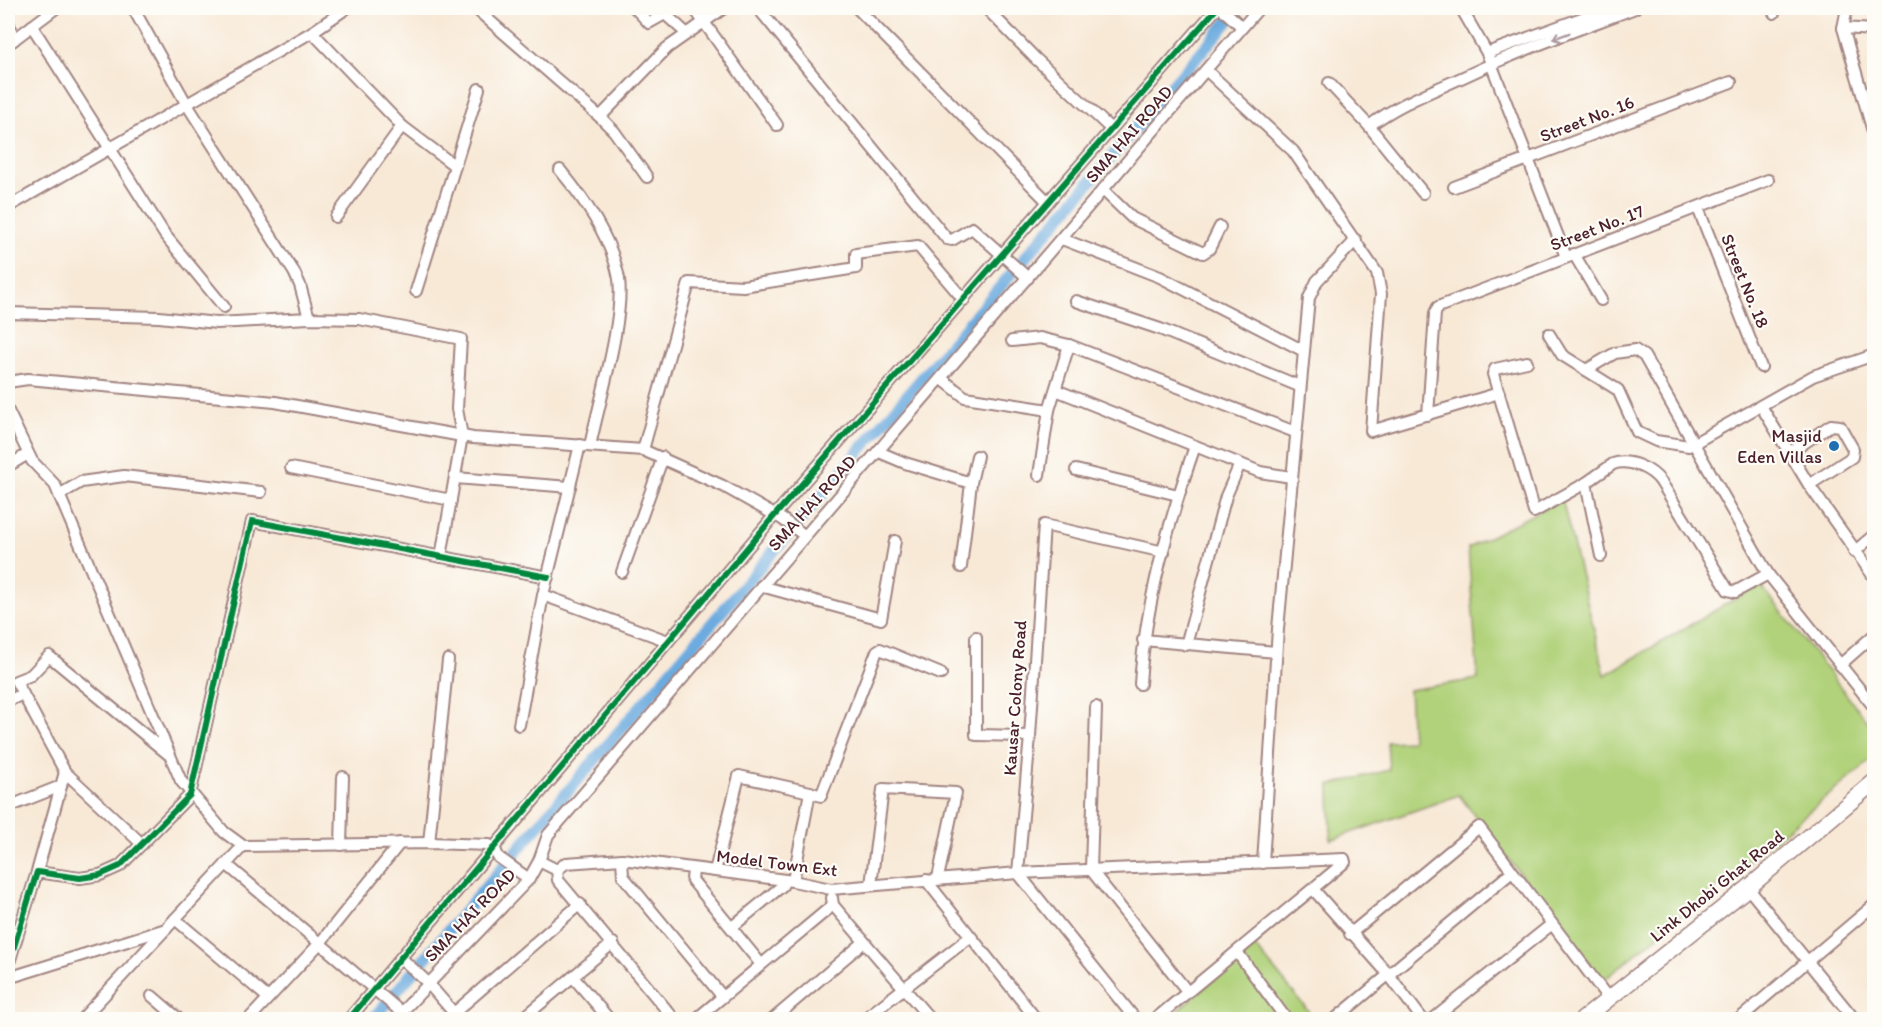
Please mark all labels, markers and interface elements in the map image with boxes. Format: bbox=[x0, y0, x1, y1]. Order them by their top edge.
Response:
one-way arrow bbox=[1552, 31, 1571, 42]
street label: SMA HAI ROAD bbox=[1081, 81, 1177, 187]
street label: Street No. 16 bbox=[1537, 91, 1637, 147]
street label: Street No. 17 bbox=[1547, 200, 1647, 256]
street label: Street No. 18 bbox=[1716, 231, 1774, 331]
place label: Masjid Eden Villas bbox=[1737, 425, 1822, 468]
marker: Masjid Eden Villas bbox=[1827, 439, 1841, 453]
street label: SMA HAI ROAD bbox=[763, 450, 861, 556]
street label: Kausar Colony Road bbox=[999, 619, 1031, 776]
street label: Link Dhobi Ghat Road bbox=[1645, 825, 1789, 947]
street label: Model Town Ext bbox=[715, 845, 839, 881]
street label: SMA HAI ROAD bbox=[420, 864, 520, 966]

